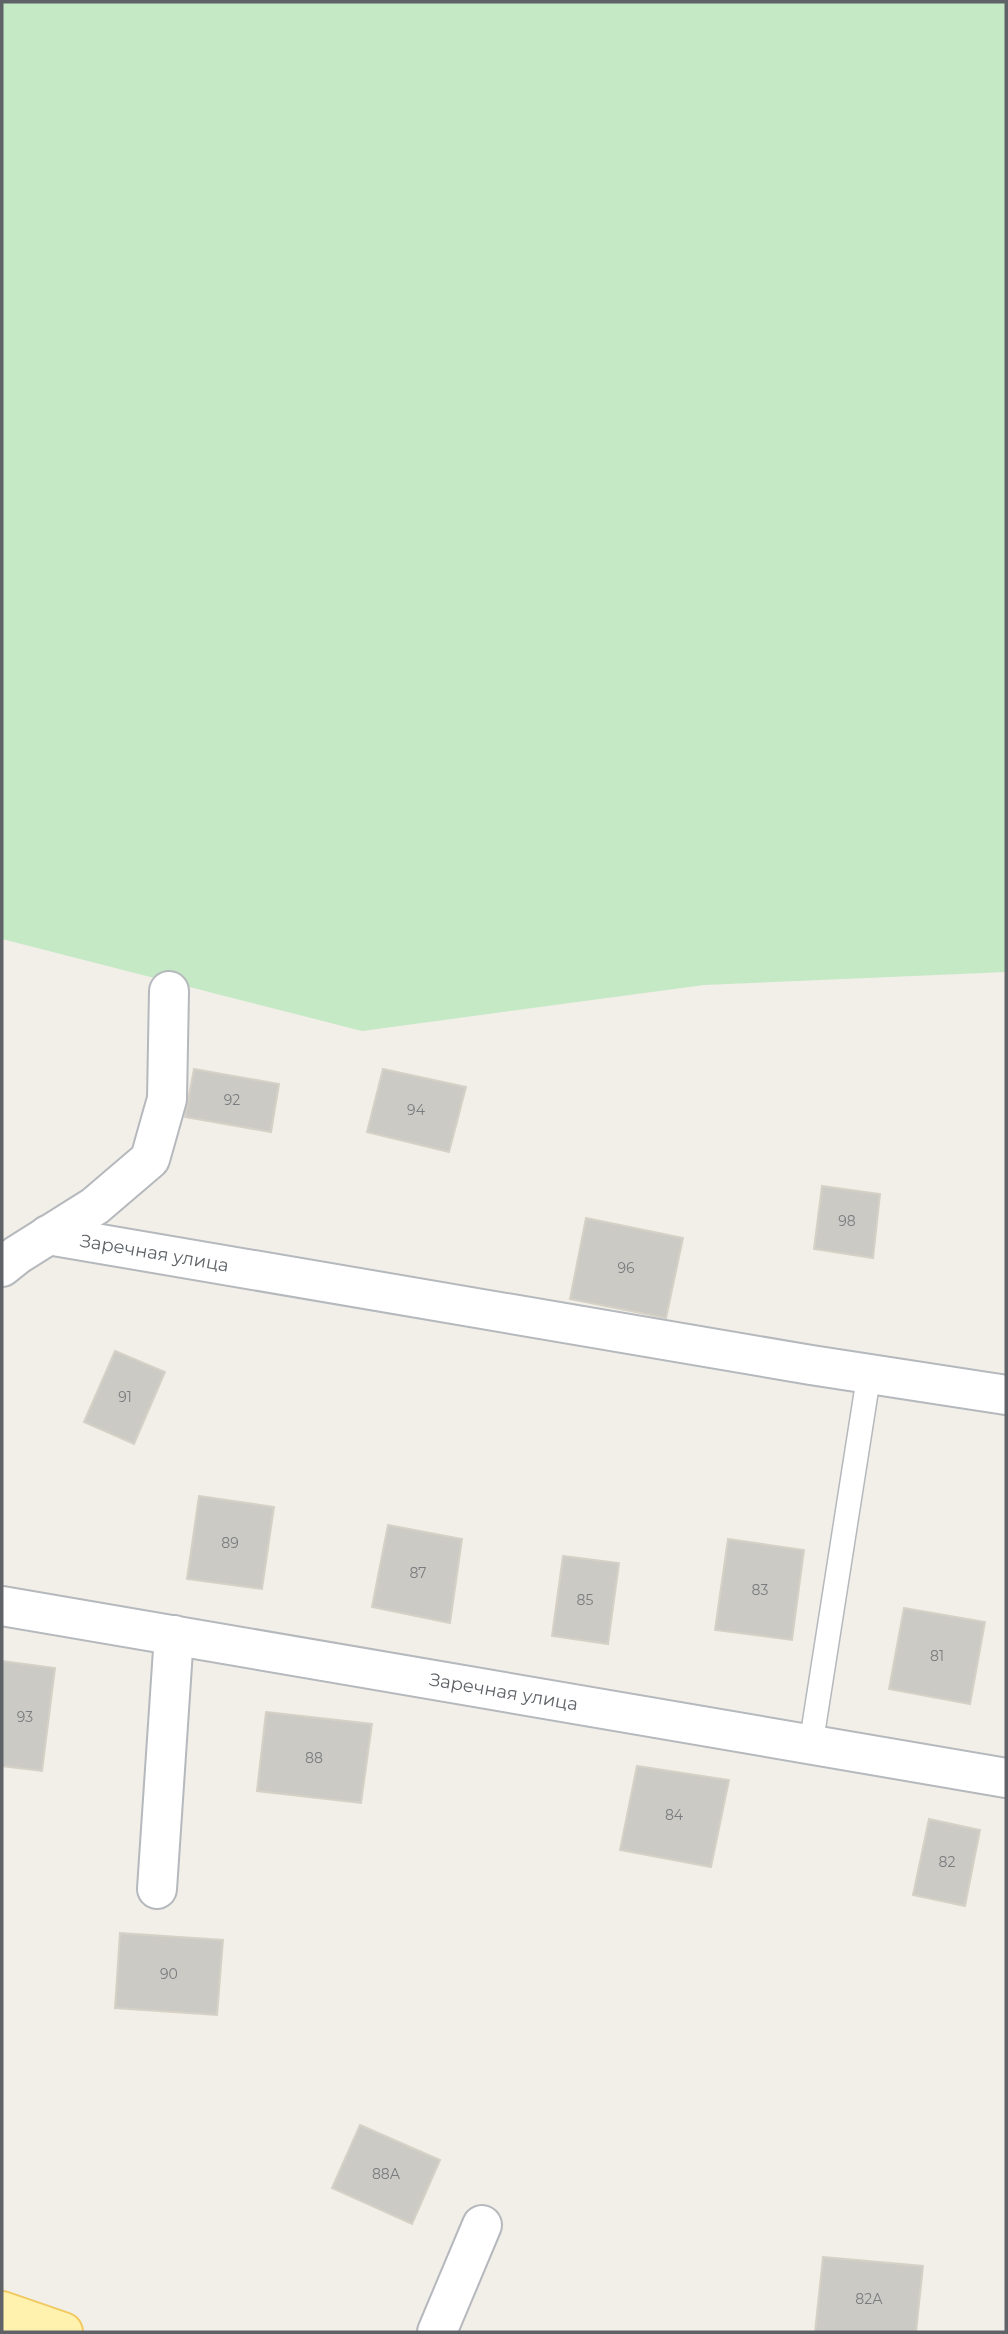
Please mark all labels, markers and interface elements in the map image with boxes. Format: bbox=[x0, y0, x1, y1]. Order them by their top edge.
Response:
house number: 92 bbox=[224, 1091, 240, 1109]
house number: 94 bbox=[407, 1101, 426, 1119]
house number: 98 bbox=[838, 1212, 856, 1230]
street label: Заречная улица bbox=[78, 1230, 230, 1277]
house number: 96 bbox=[617, 1259, 635, 1277]
house number: 91 bbox=[118, 1388, 132, 1406]
house number: 89 bbox=[221, 1534, 239, 1552]
house number: 87 bbox=[409, 1564, 427, 1582]
house number: 83 bbox=[752, 1581, 769, 1599]
house number: 85 bbox=[577, 1591, 594, 1609]
house number: 81 bbox=[930, 1647, 944, 1665]
street label: Заречная улица bbox=[428, 1668, 580, 1715]
house number: 93 bbox=[17, 1708, 33, 1726]
house number: 88 bbox=[305, 1749, 323, 1767]
house number: 84 bbox=[665, 1806, 684, 1824]
house number: 82 bbox=[939, 1853, 955, 1871]
house number: 90 bbox=[160, 1965, 178, 1983]
house number: 88А bbox=[372, 2165, 401, 2183]
house number: 82А bbox=[855, 2290, 883, 2308]

